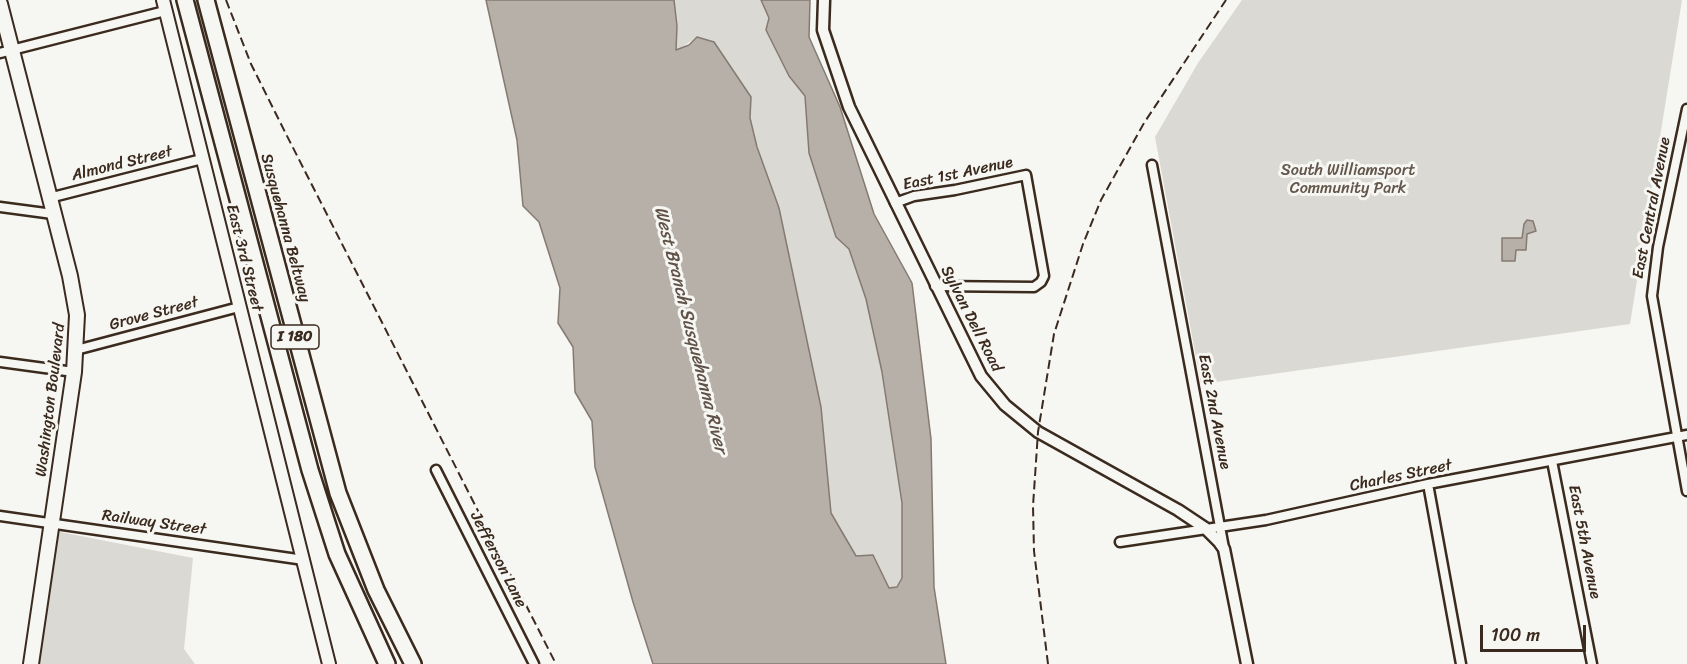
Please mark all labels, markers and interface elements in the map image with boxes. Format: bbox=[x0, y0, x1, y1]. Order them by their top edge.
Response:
street label: East Central Avenue bbox=[1629, 136, 1675, 280]
street label: Almond Street bbox=[70, 142, 174, 186]
street label: Susquehanna Beltway bbox=[256, 152, 314, 304]
street label: East 1st Avenue bbox=[901, 153, 1015, 195]
park label: South Williamsport Community Park bbox=[1281, 161, 1415, 199]
street label: East 3rd Street bbox=[221, 202, 267, 314]
water label: West Branch Susquehanna River bbox=[649, 204, 731, 456]
street label: Sylvan Dell Road bbox=[936, 263, 1006, 375]
street label: Grove Street bbox=[108, 293, 200, 335]
street label: Washington Boulevard bbox=[32, 322, 70, 478]
road number: I 180 bbox=[271, 325, 319, 349]
street label: East 2nd Avenue bbox=[1193, 353, 1235, 471]
street label: Charles Street bbox=[1348, 456, 1454, 496]
street label: East 5th Avenue bbox=[1564, 483, 1604, 601]
street label: Railway Street bbox=[101, 506, 207, 540]
street label: Jefferson Lane bbox=[466, 509, 530, 611]
scale bar bbox=[1483, 613, 1590, 651]
text: 100 m bbox=[1491, 619, 1540, 651]

